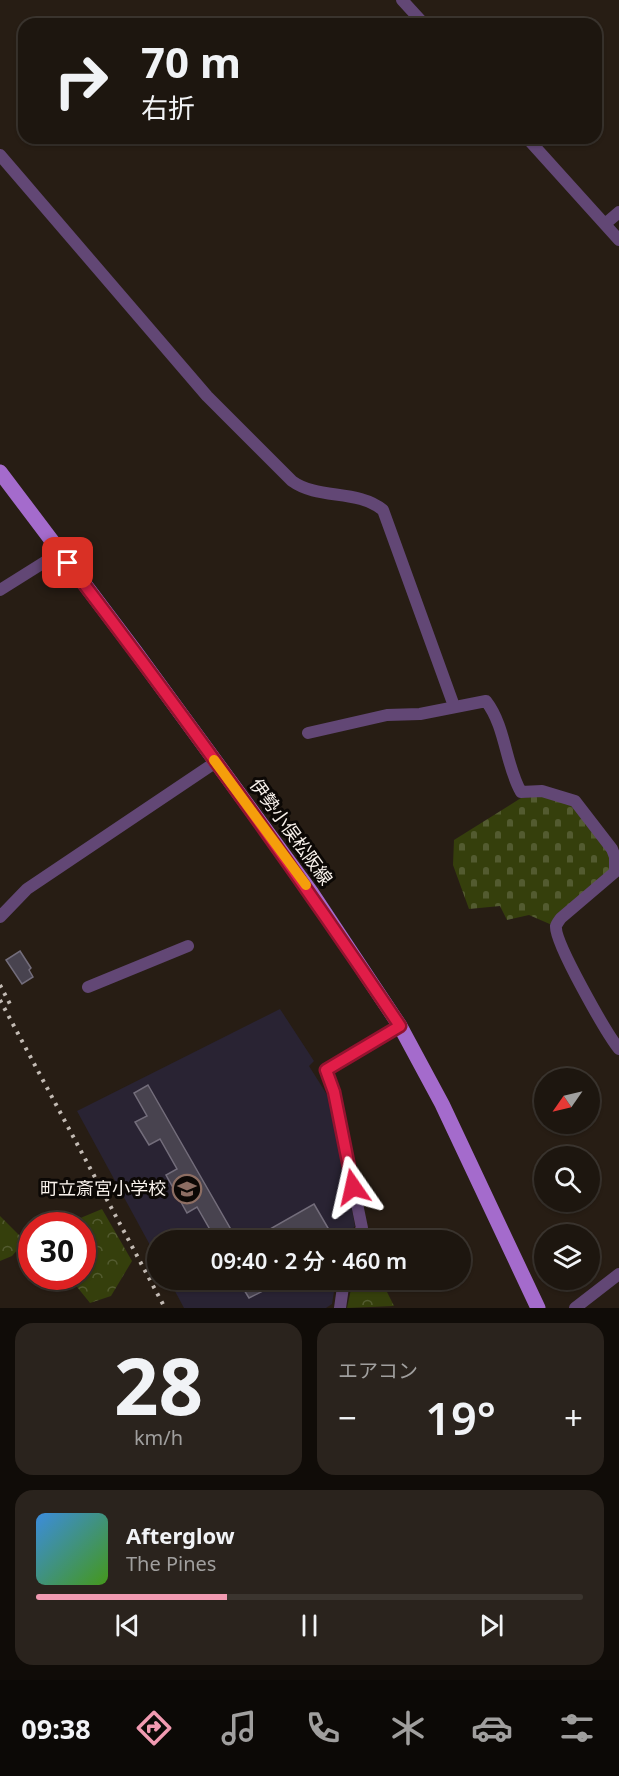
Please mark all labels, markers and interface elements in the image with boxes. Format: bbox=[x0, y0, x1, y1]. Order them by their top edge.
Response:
text: 70 m bbox=[141, 33, 241, 90]
icon: right bbox=[42, 42, 120, 120]
text: 右折 bbox=[141, 89, 195, 126]
pin bbox=[42, 537, 93, 588]
icon: arrive bbox=[51, 546, 84, 579]
street label: 伊勢小俣松阪線 bbox=[245, 773, 339, 889]
north arrow bbox=[534, 1068, 600, 1134]
map controls bbox=[534, 1068, 600, 1290]
button: search bbox=[534, 1146, 600, 1212]
position arrow bbox=[321, 1155, 385, 1219]
school or university icon: 町立斎宮小学校 bbox=[171, 1173, 203, 1205]
place label: 町立斎宮小学校 bbox=[40, 1176, 166, 1200]
speed limit sign: 30 bbox=[18, 1212, 96, 1290]
button: layers bbox=[534, 1224, 600, 1290]
text: 09:40 · 2 分 · 460 m bbox=[211, 1245, 407, 1275]
text: 28 bbox=[114, 1332, 203, 1438]
text: エアコン bbox=[338, 1357, 418, 1384]
text: 19° bbox=[425, 1387, 496, 1448]
text: − bbox=[338, 1395, 357, 1440]
text: + bbox=[564, 1395, 583, 1440]
text: km/h bbox=[134, 1424, 183, 1451]
text: Afterglow bbox=[126, 1520, 235, 1550]
text: The Pines bbox=[126, 1550, 216, 1577]
icon: previous bbox=[111, 1609, 144, 1642]
icon: pause bbox=[293, 1609, 326, 1642]
icon: next bbox=[475, 1609, 508, 1642]
icon: directions bbox=[133, 1707, 175, 1749]
icon: music bbox=[218, 1707, 260, 1749]
icon: phone bbox=[302, 1707, 344, 1749]
icon: climate bbox=[387, 1707, 429, 1749]
icon: car bbox=[471, 1707, 513, 1749]
icon: filters bbox=[556, 1707, 598, 1749]
text: 09:38 bbox=[21, 1710, 91, 1747]

